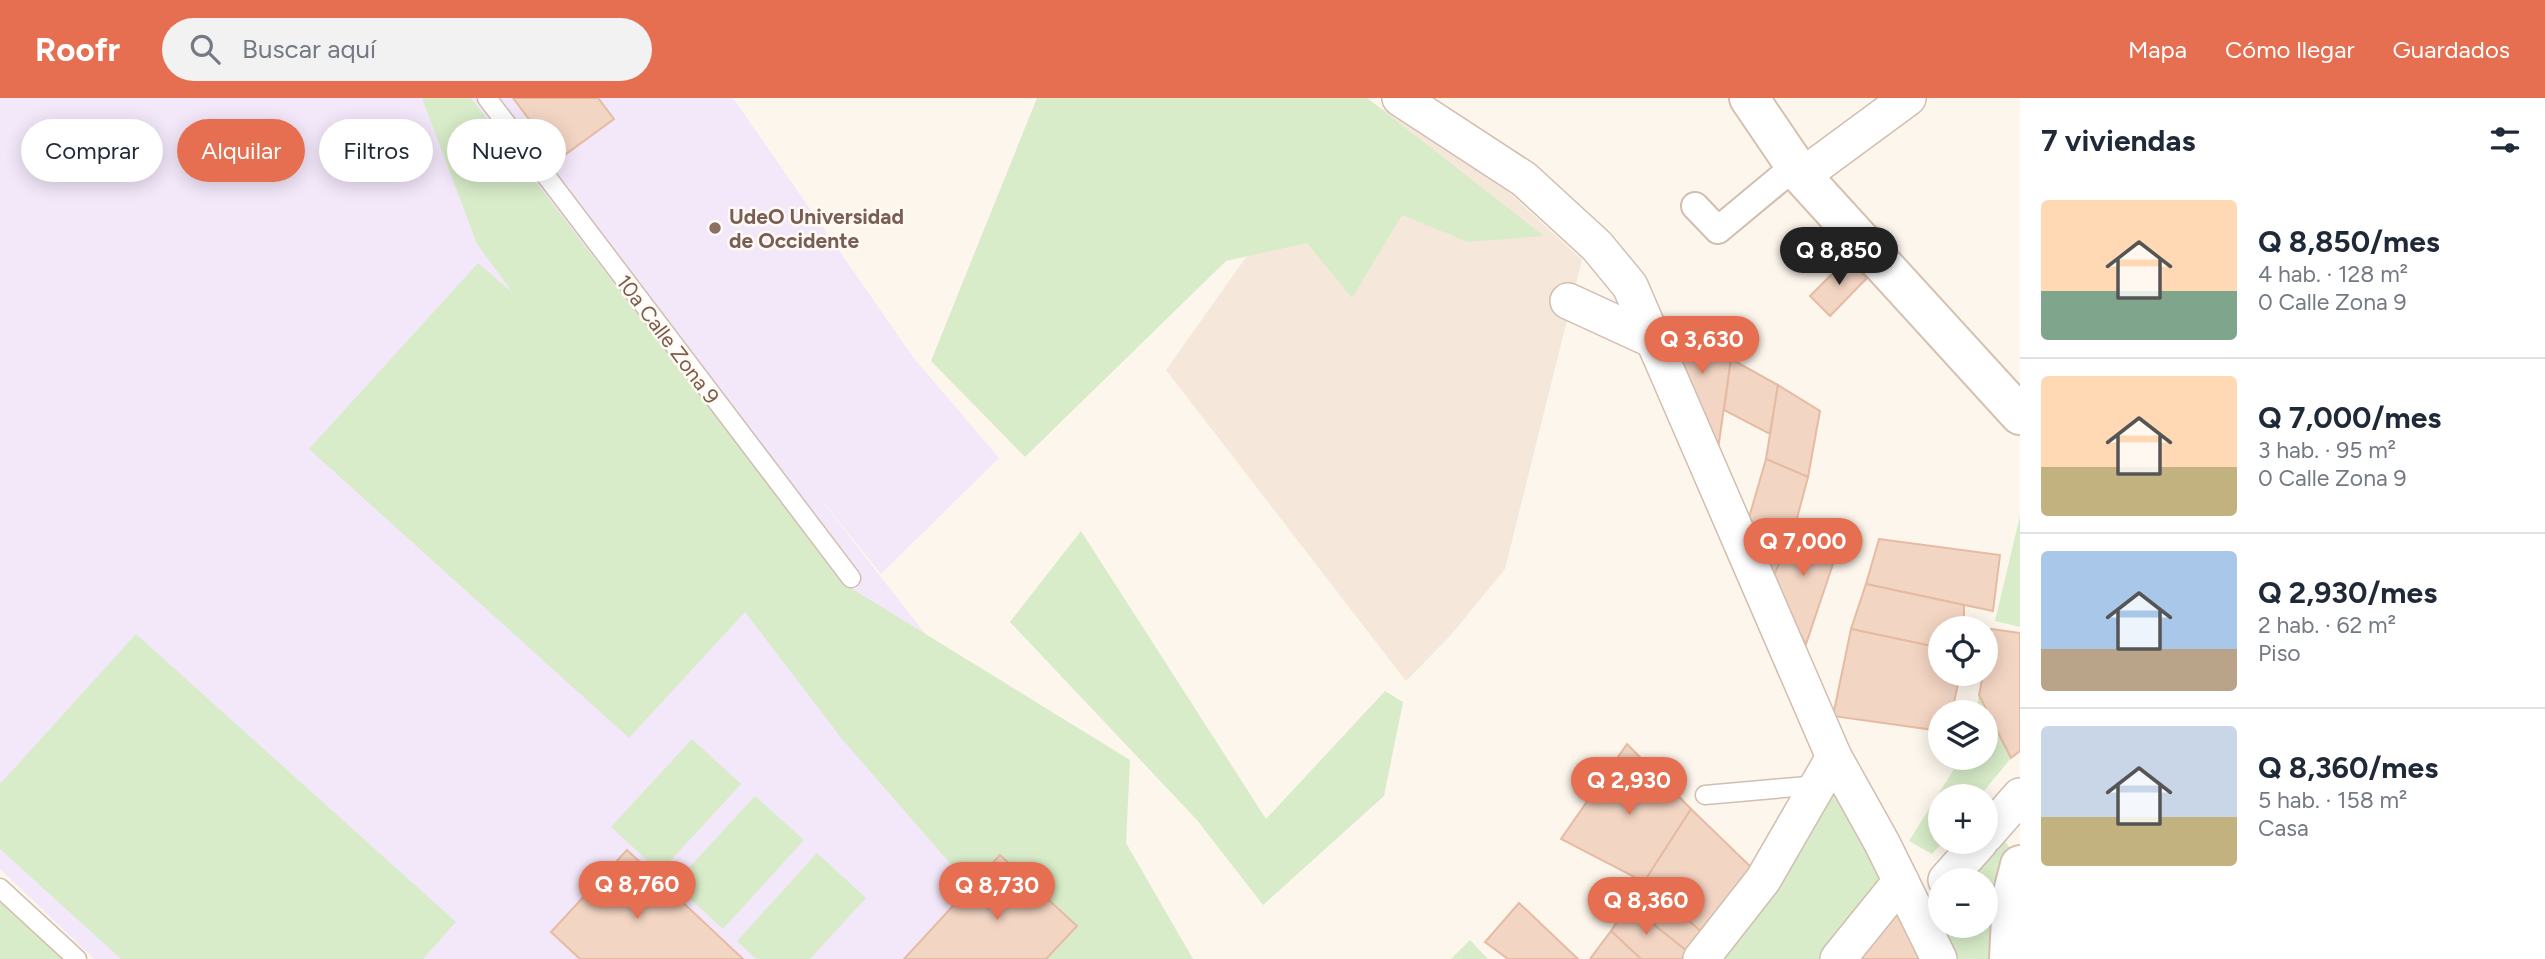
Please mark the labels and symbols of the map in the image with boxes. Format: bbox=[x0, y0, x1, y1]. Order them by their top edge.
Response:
place label: UdeO Universidad de Occidente bbox=[729, 204, 904, 253]
marker: UdeO Universidad de Occidente bbox=[707, 220, 723, 236]
pin: Q 8,850 bbox=[1774, 228, 1904, 287]
street label: 10a Calle Zona 9 bbox=[611, 270, 725, 408]
pin: Q 3,630 bbox=[1637, 316, 1767, 376]
pin: Q 7,000 bbox=[1738, 518, 1868, 578]
pin: Q 2,930 bbox=[1564, 758, 1694, 817]
pin: Q 8,760 bbox=[572, 862, 702, 921]
pin: Q 8,730 bbox=[932, 862, 1062, 922]
pin: Q 8,360 bbox=[1581, 878, 1711, 937]

